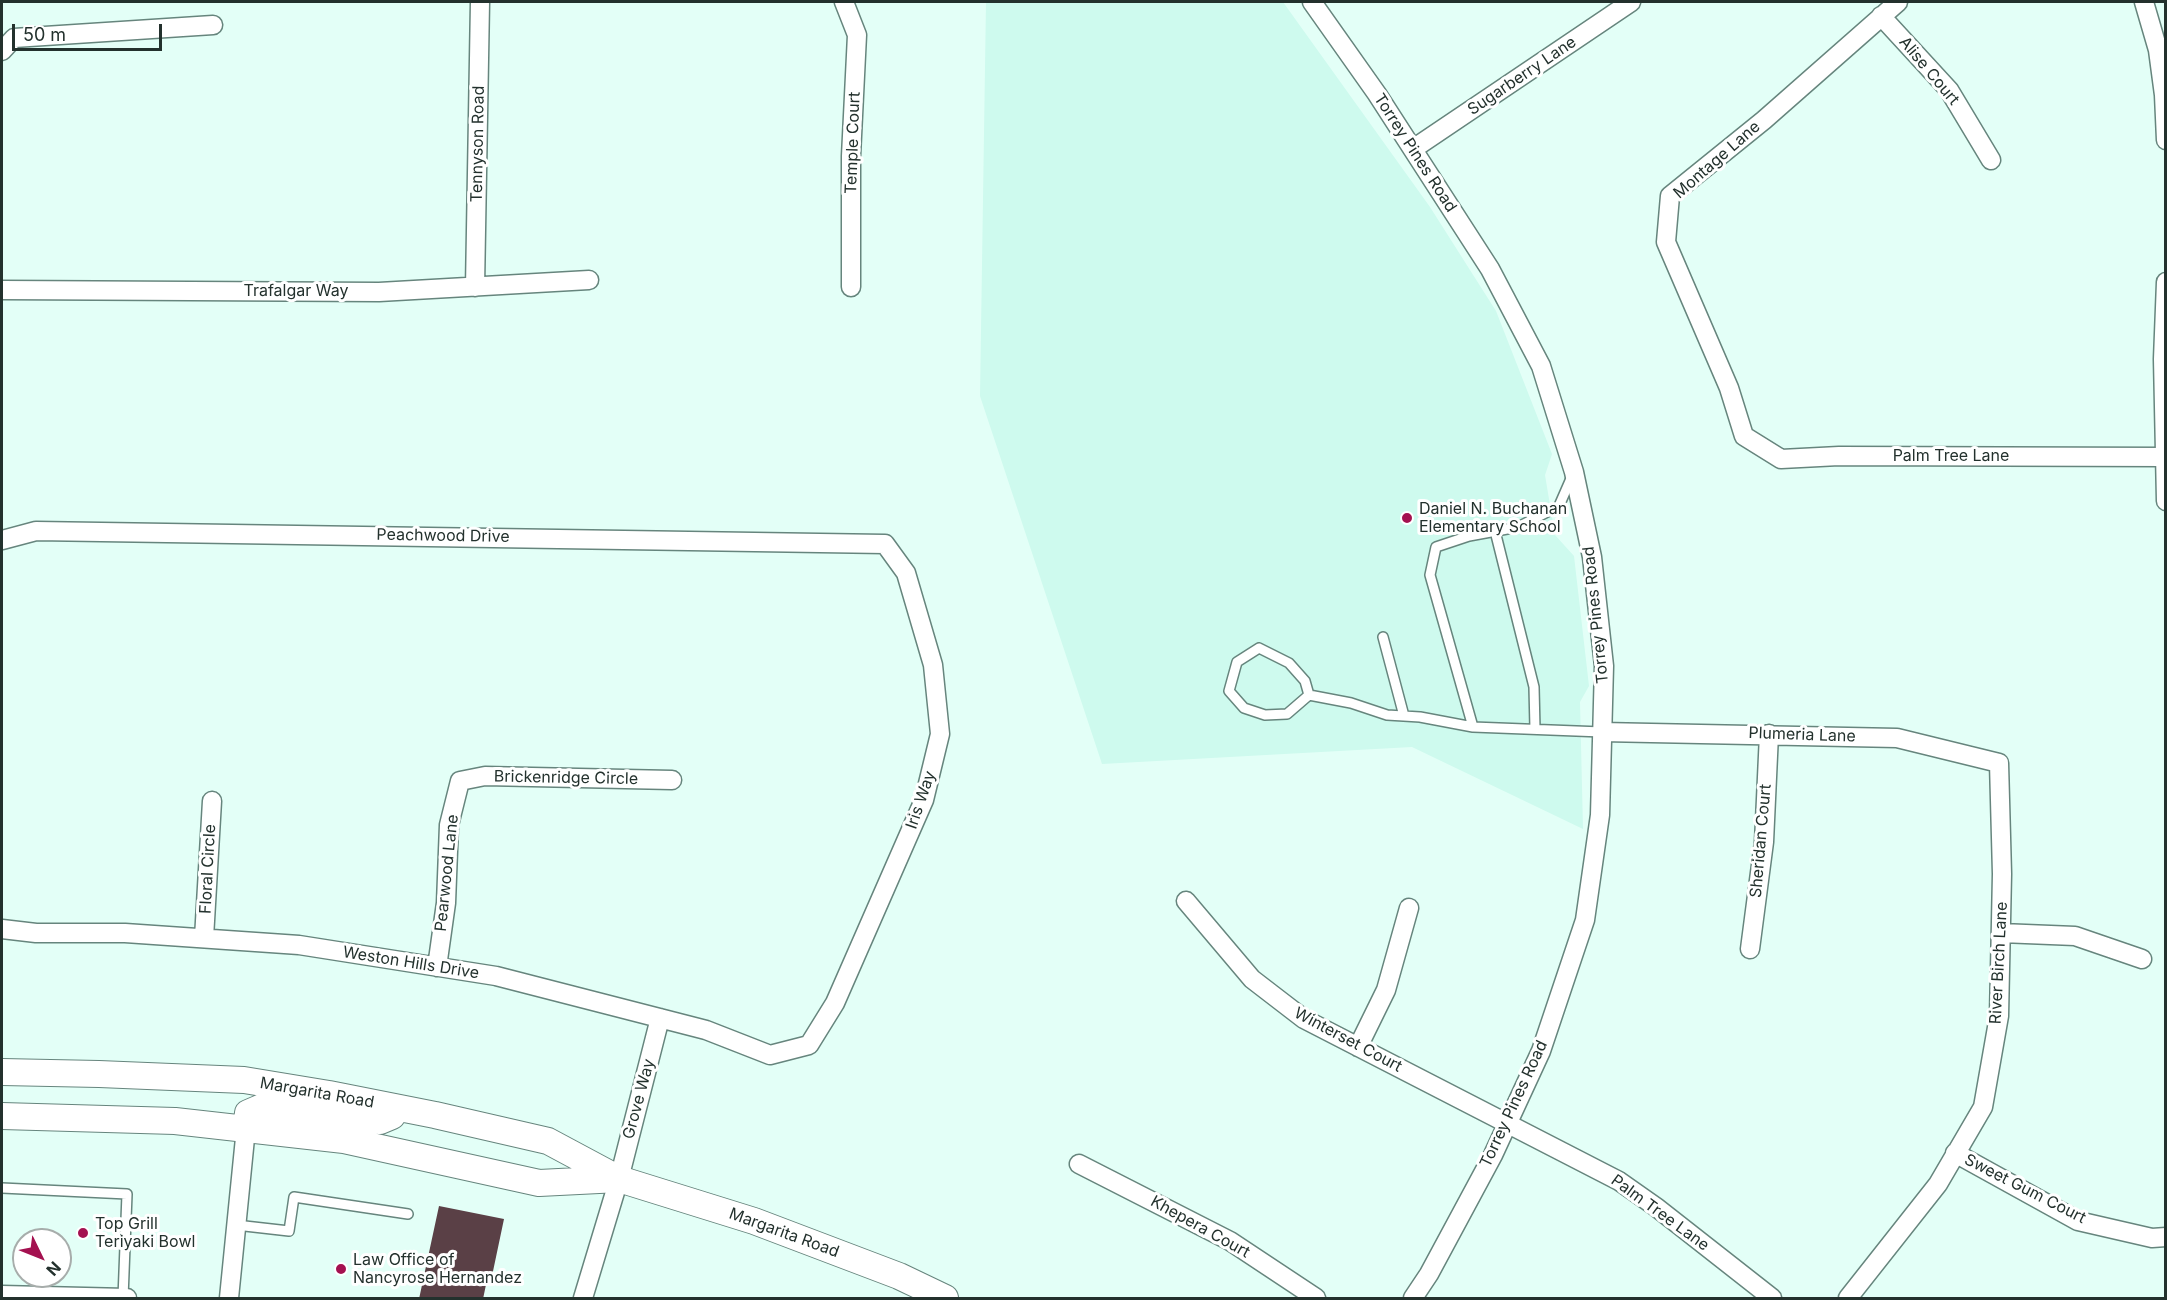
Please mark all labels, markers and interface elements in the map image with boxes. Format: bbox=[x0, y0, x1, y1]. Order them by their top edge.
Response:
scale bar bbox=[15, 12, 165, 50]
text: 50 m bbox=[23, 24, 66, 45]
street label: Sugarberry Lane bbox=[1464, 33, 1580, 119]
street label: Alise Court bbox=[1895, 33, 1963, 109]
street label: Tennyson Road bbox=[467, 86, 489, 202]
street label: Torrey Pines Road bbox=[1369, 90, 1461, 216]
street label: Temple Court bbox=[842, 92, 864, 194]
street label: Montage Lane bbox=[1670, 117, 1764, 203]
street label: Trafalgar Way bbox=[244, 281, 348, 301]
street label: Palm Tree Lane bbox=[1893, 446, 2009, 466]
place label: Daniel N. Buchanan Elementary School bbox=[1419, 499, 1567, 537]
marker: Daniel N. Buchanan Elementary School bbox=[1400, 511, 1414, 525]
street label: Peachwood Drive bbox=[376, 525, 510, 547]
street label: Torrey Pines Road bbox=[1579, 546, 1613, 684]
street label: Plumeria Lane bbox=[1748, 724, 1856, 746]
street label: Brickenridge Circle bbox=[494, 767, 638, 789]
street label: Iris Way bbox=[902, 768, 940, 832]
street label: Sheridan Court bbox=[1746, 783, 1776, 899]
street label: Pearwood Lane bbox=[431, 813, 463, 933]
street label: Floral Circle bbox=[196, 824, 220, 914]
street label: River Birch Lane bbox=[1986, 901, 2012, 1025]
street label: Weston Hills Drive bbox=[342, 943, 480, 983]
street label: Winterset Court bbox=[1291, 1004, 1405, 1076]
street label: Torrey Pines Road bbox=[1476, 1038, 1552, 1170]
street label: Grove Way bbox=[619, 1057, 659, 1141]
street label: Margarita Road bbox=[258, 1074, 376, 1112]
street label: Sweet Gum Court bbox=[1961, 1150, 2089, 1228]
street label: Palm Tree Lane bbox=[1607, 1171, 1713, 1255]
street label: Khepera Court bbox=[1147, 1192, 1253, 1262]
street label: Margarita Road bbox=[726, 1204, 842, 1262]
place label: Top Grill Teriyaki Bowl bbox=[95, 1214, 195, 1252]
marker: Top Grill Teriyaki Bowl bbox=[76, 1226, 90, 1240]
north arrow bbox=[12, 1228, 72, 1288]
place label: Law Office of Nancyrose Hernandez bbox=[353, 1250, 522, 1288]
text: N bbox=[42, 1258, 65, 1280]
marker: Law Office of Nancyrose Hernandez bbox=[334, 1262, 348, 1276]

